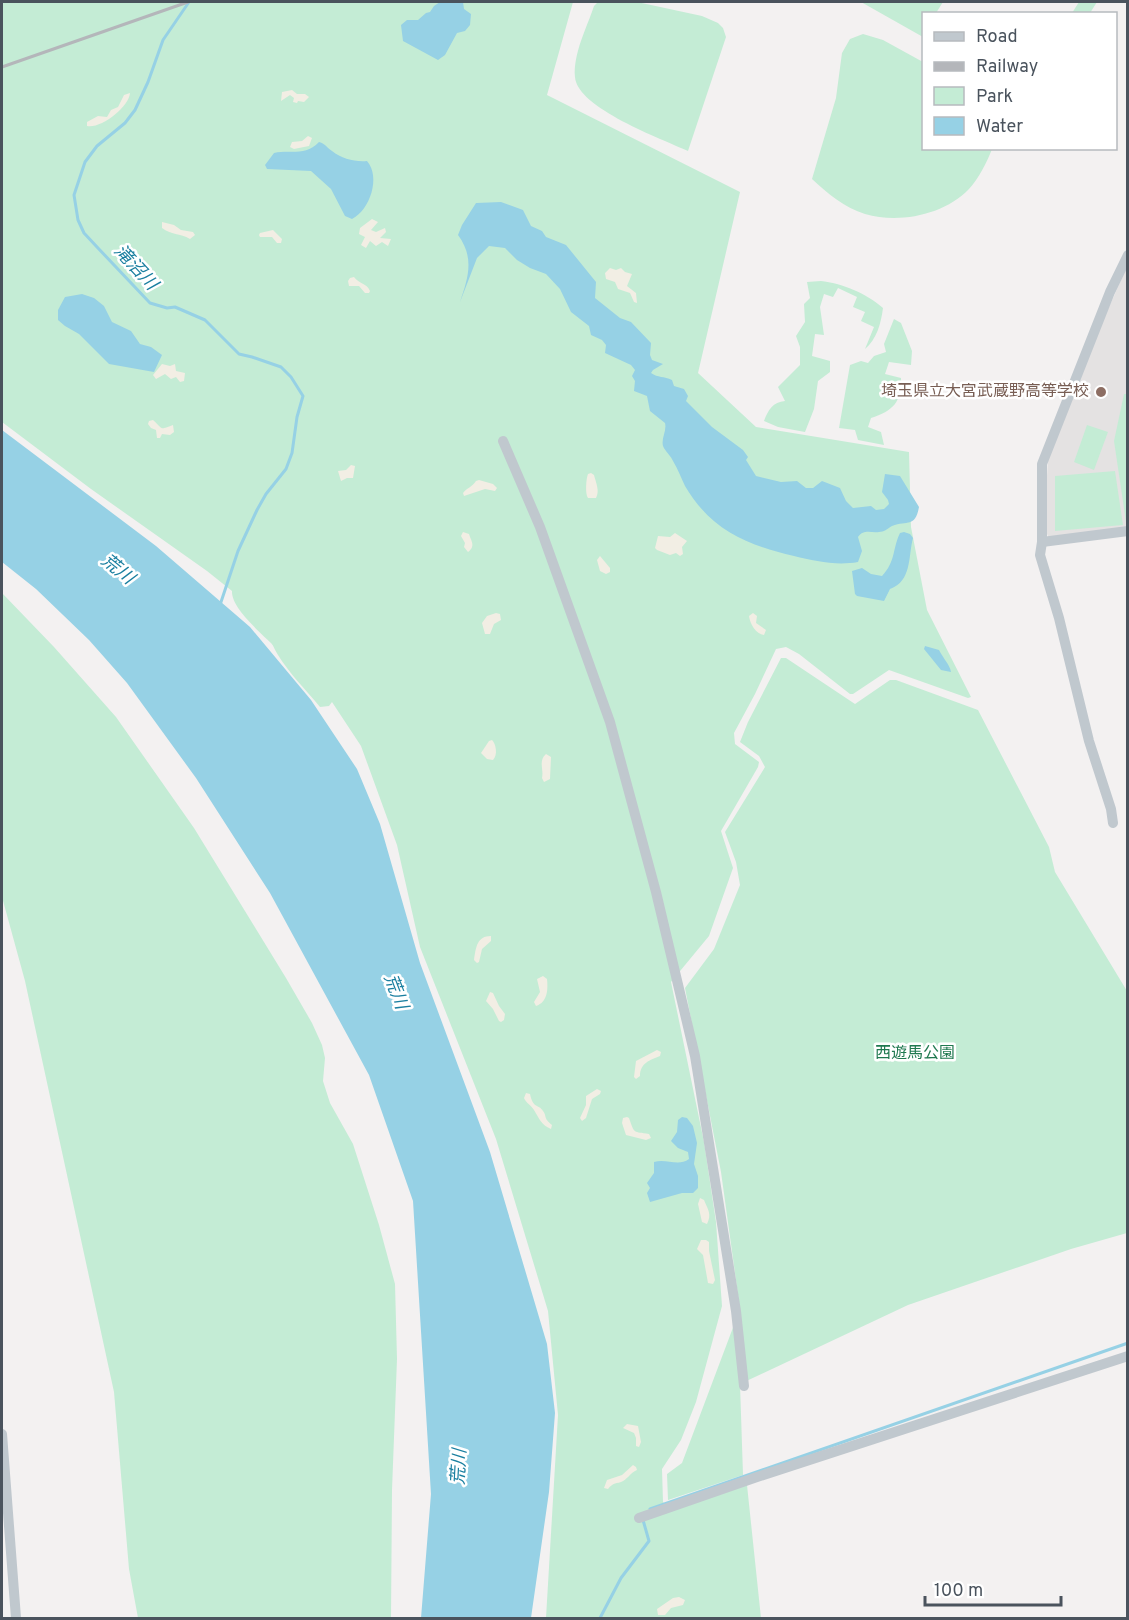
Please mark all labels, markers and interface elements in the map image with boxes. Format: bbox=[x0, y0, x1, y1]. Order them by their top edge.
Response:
legend bbox=[922, 12, 1117, 150]
text: Road bbox=[976, 26, 1018, 49]
text: Railway bbox=[976, 56, 1038, 79]
text: Park bbox=[976, 86, 1013, 109]
text: Water bbox=[976, 116, 1023, 139]
water label: 滝沼川 bbox=[108, 240, 163, 297]
place label: 埼玉県立大宮武蔵野高等学校 bbox=[881, 382, 1089, 402]
marker: 埼玉県立大宮武蔵野高等学校 bbox=[1094, 385, 1108, 399]
water label: 荒川 bbox=[96, 550, 140, 592]
water label: 荒川 bbox=[378, 971, 413, 1015]
park label: 西遊馬公園 bbox=[875, 1044, 955, 1064]
water label: 荒川 bbox=[448, 1446, 473, 1486]
scale bar bbox=[925, 1569, 1062, 1607]
text: 100 m bbox=[934, 1580, 983, 1603]

